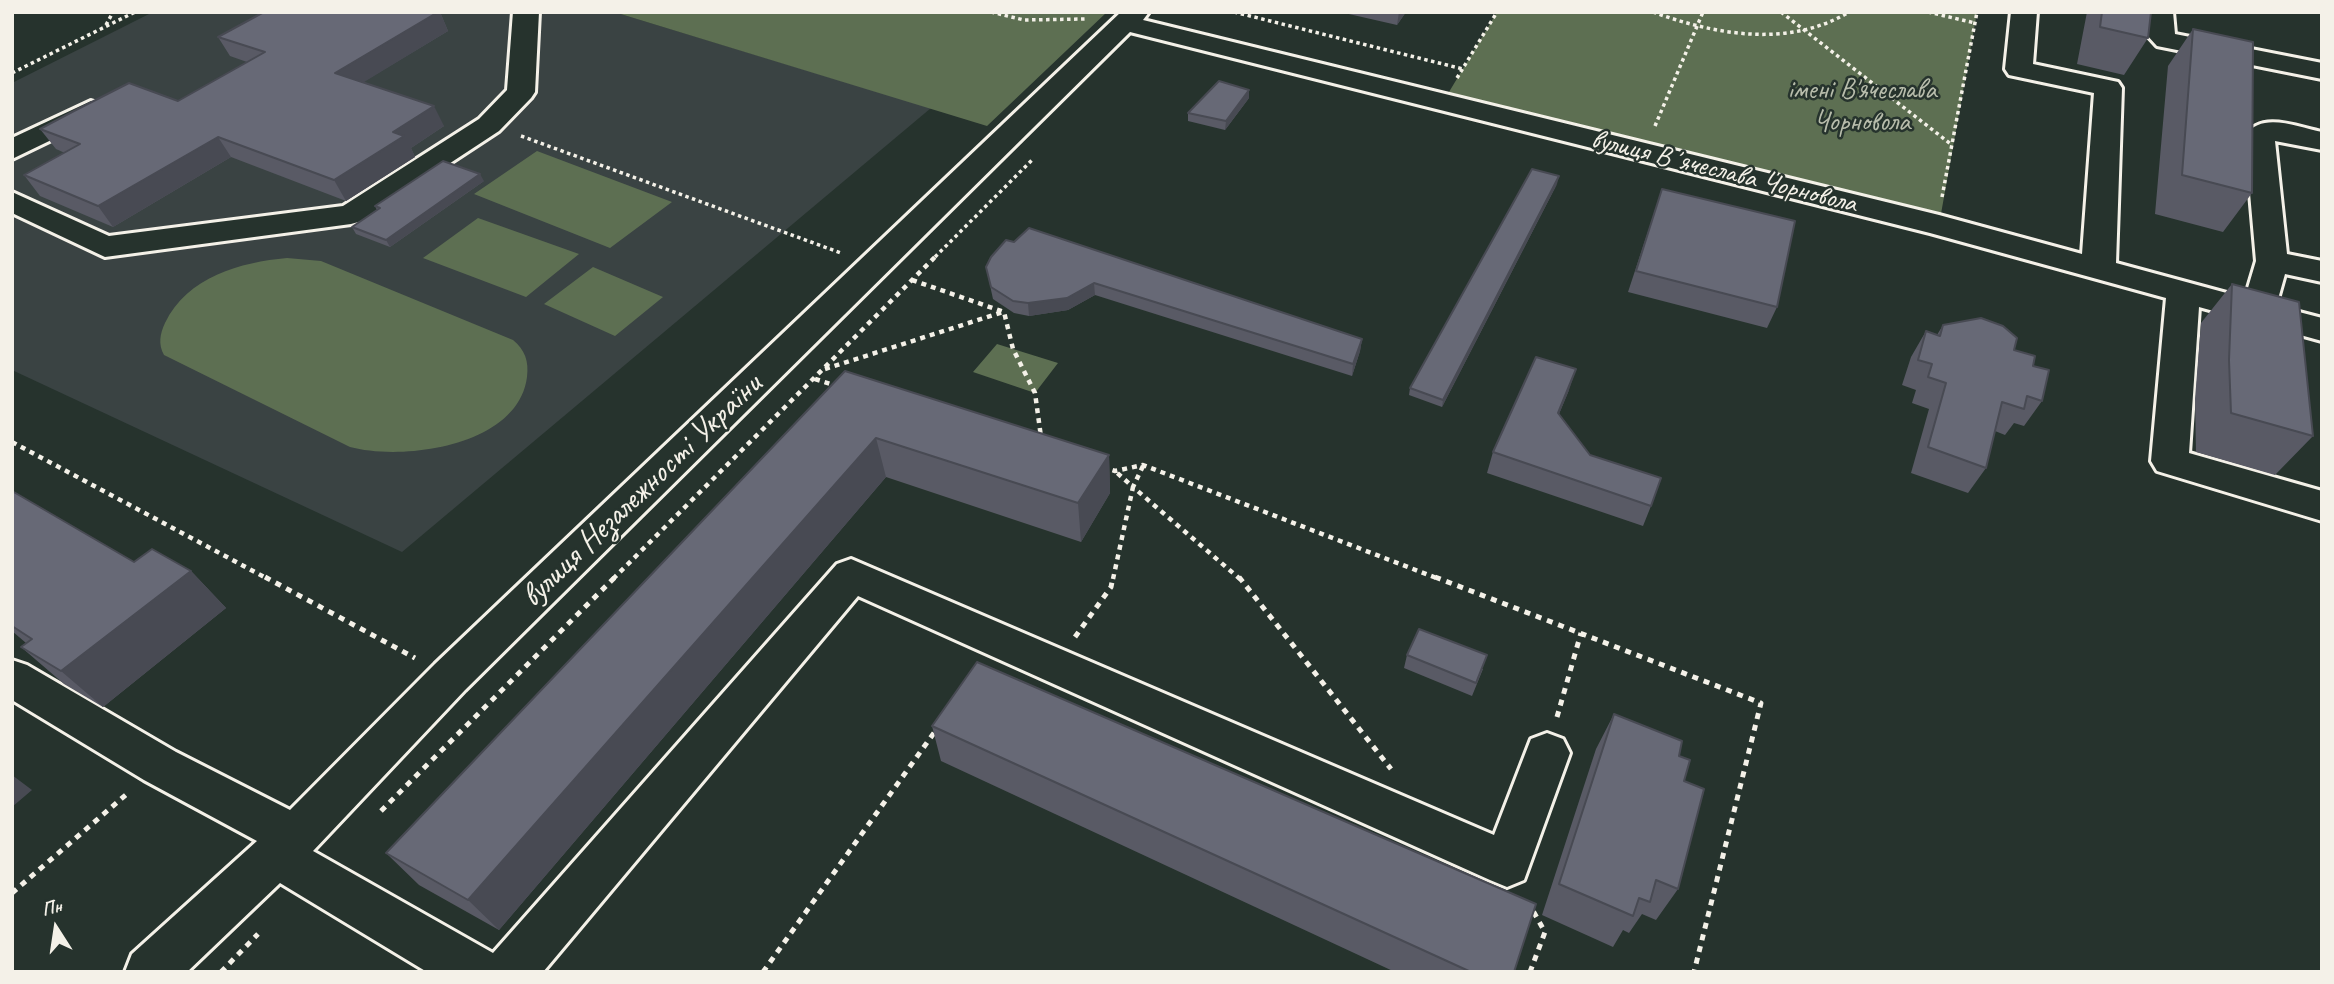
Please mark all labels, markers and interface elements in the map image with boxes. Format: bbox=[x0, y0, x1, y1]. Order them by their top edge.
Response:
park label: імені В'ячеслава Чорновола bbox=[1787, 74, 1937, 140]
street label: вулиця Вʼячеслава Чорновола bbox=[1588, 123, 1860, 221]
street label: вулиця Незалежності України bbox=[513, 366, 771, 616]
north arrow bbox=[21, 893, 91, 963]
text: Пн bbox=[39, 894, 64, 921]

